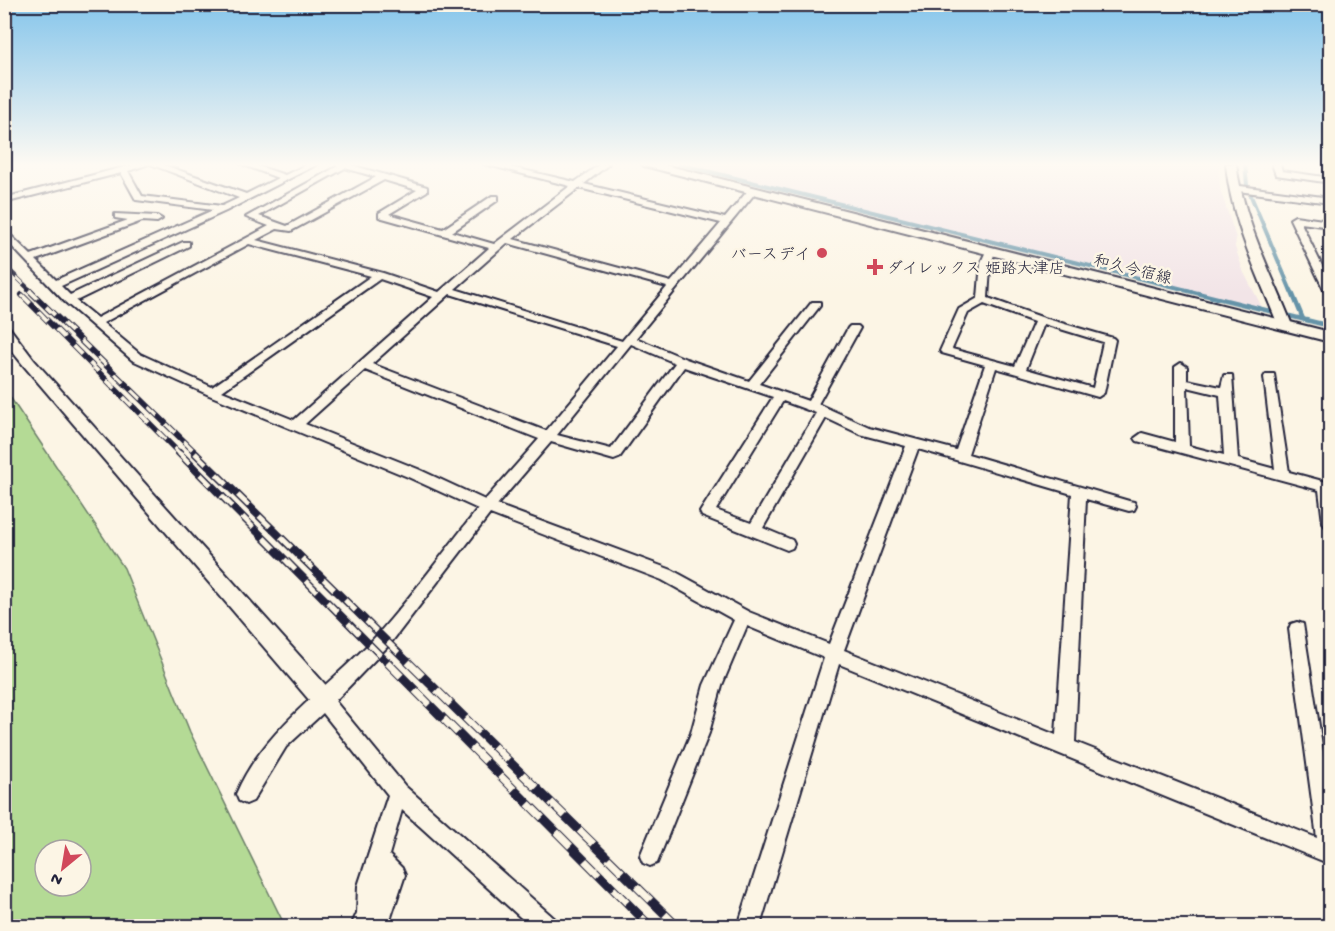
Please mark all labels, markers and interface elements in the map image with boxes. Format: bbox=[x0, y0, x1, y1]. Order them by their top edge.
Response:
place label: バースデイ bbox=[731, 246, 810, 266]
marker: バースデイ bbox=[815, 246, 829, 260]
street label: 和久今宿線 bbox=[1091, 251, 1174, 290]
place label: ダイレックス 姫路大津店 bbox=[887, 259, 1065, 280]
marker: ダイレックス 姫路大津店 bbox=[868, 260, 882, 274]
north arrow bbox=[33, 838, 93, 898]
text: N bbox=[48, 867, 67, 889]

